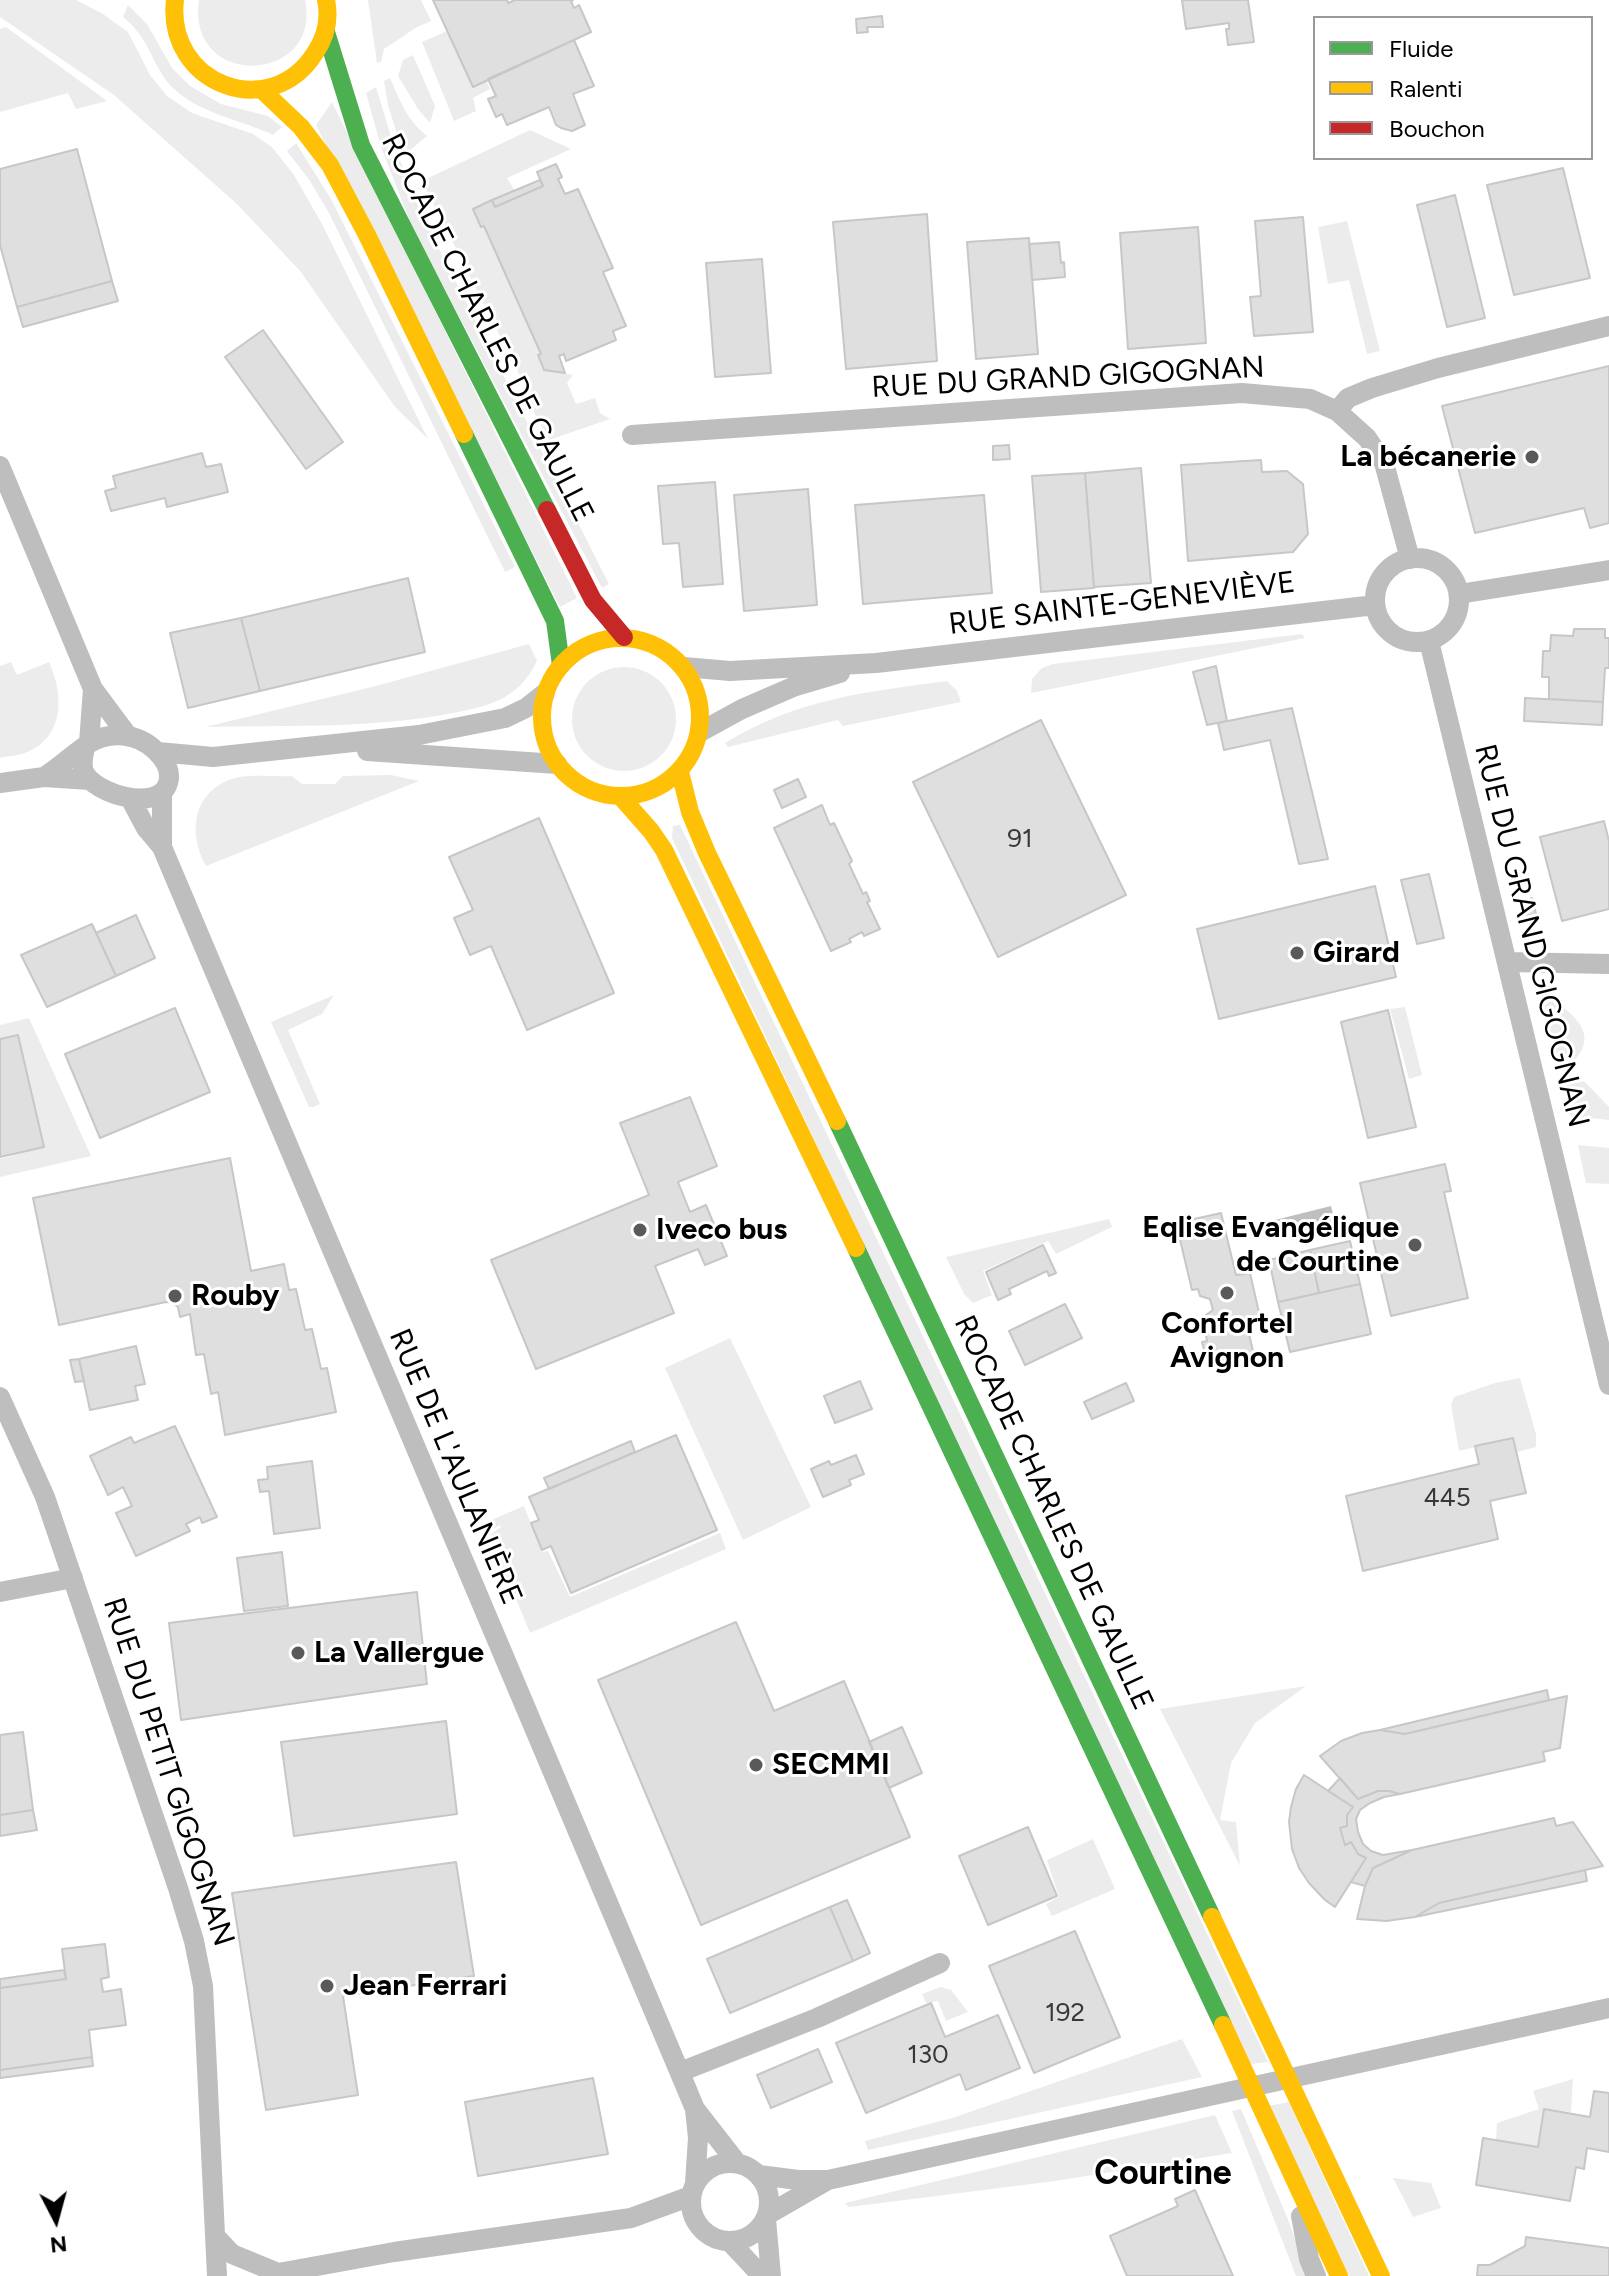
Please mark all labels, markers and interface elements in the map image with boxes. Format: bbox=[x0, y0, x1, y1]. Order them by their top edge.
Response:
legend bbox=[1313, 16, 1593, 160]
text: Fluide bbox=[1389, 34, 1453, 63]
text: Ralenti bbox=[1389, 74, 1463, 103]
text: Bouchon bbox=[1389, 114, 1485, 143]
street label: ROCADE CHARLES DE GAULLE bbox=[373, 128, 601, 528]
street label: RUE DU GRAND GIGOGNAN bbox=[870, 350, 1266, 406]
place label: La bécanerie bbox=[1340, 439, 1516, 475]
marker: La bécanerie bbox=[1523, 448, 1541, 466]
street label: RUE SAINTE-GENEVIÈVE bbox=[947, 565, 1297, 643]
street label: RUE DU GRAND GIGOGNAN bbox=[1466, 741, 1596, 1131]
house number: 91 bbox=[1007, 823, 1033, 855]
place label: Girard bbox=[1313, 935, 1400, 971]
marker: Girard bbox=[1288, 944, 1306, 962]
place label: Eqlise Evangélique de Courtine bbox=[1142, 1210, 1399, 1280]
place label: Iveco bus bbox=[656, 1212, 787, 1248]
marker: Iveco bus bbox=[631, 1221, 649, 1239]
marker: Eqlise Evangélique de Courtine bbox=[1406, 1236, 1424, 1254]
place label: Rouby bbox=[191, 1278, 279, 1314]
marker: Confortel Avignon bbox=[1218, 1284, 1236, 1302]
marker: Rouby bbox=[166, 1287, 184, 1305]
place label: Confortel Avignon bbox=[1161, 1306, 1293, 1376]
street label: ROCADE CHARLES DE GAULLE bbox=[946, 1310, 1160, 1716]
street label: RUE DE L'AULANIÈRE bbox=[381, 1324, 529, 1610]
house number: 445 bbox=[1423, 1482, 1471, 1514]
street label: RUE DU PETIT GIGOGNAN bbox=[95, 1593, 241, 1951]
place label: La Vallergue bbox=[314, 1635, 484, 1671]
marker: La Vallergue bbox=[289, 1644, 307, 1662]
place label: SECMMI bbox=[772, 1747, 890, 1783]
marker: SECMMI bbox=[747, 1756, 765, 1774]
place label: Jean Ferrari bbox=[343, 1968, 507, 2004]
marker: Jean Ferrari bbox=[318, 1977, 336, 1995]
house number: 192 bbox=[1045, 1997, 1085, 2029]
house number: 130 bbox=[907, 2039, 949, 2071]
district label: Courtine bbox=[1094, 2154, 1232, 2194]
north arrow bbox=[16, 2180, 96, 2260]
text: N bbox=[49, 2230, 68, 2259]

